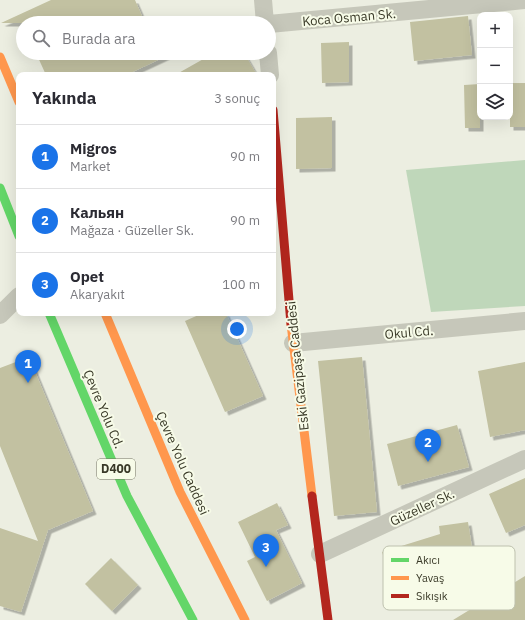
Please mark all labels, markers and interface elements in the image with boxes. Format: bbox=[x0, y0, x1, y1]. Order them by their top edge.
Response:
street label: Koca Osman Sk. bbox=[301, 5, 397, 30]
map controls bbox=[477, 12, 513, 120]
button: + bbox=[477, 12, 513, 48]
search box bbox=[16, 16, 276, 60]
icon: search bbox=[30, 27, 52, 49]
text: Burada ara bbox=[62, 29, 136, 48]
button: − bbox=[477, 48, 513, 84]
button: layers bbox=[477, 84, 513, 120]
text: Yakında bbox=[32, 87, 96, 109]
text: 3 sonuç bbox=[214, 90, 260, 107]
text: Migros bbox=[70, 139, 117, 158]
text: 1 bbox=[41, 148, 49, 165]
text: 90 m bbox=[230, 148, 260, 165]
text: Market bbox=[70, 158, 111, 175]
text: Кальян bbox=[70, 203, 124, 222]
text: 2 bbox=[41, 212, 49, 229]
text: 90 m bbox=[230, 212, 260, 229]
text: Mağaza · Güzeller Sk. bbox=[70, 222, 194, 239]
text: Opet bbox=[70, 267, 104, 286]
text: 3 bbox=[41, 276, 49, 293]
text: 100 m bbox=[222, 276, 260, 293]
text: Akaryakıt bbox=[70, 286, 125, 303]
street label: Eski Gazipaşa Caddesi bbox=[282, 300, 313, 431]
your location bbox=[227, 319, 247, 339]
street label: Okul Cd. bbox=[384, 322, 434, 343]
pin: 1 bbox=[15, 350, 41, 383]
street label: Çevre Yolu Cd. bbox=[79, 367, 128, 451]
street label: Çevre Yolu Caddesi bbox=[152, 409, 213, 518]
pin: 2 bbox=[415, 429, 441, 462]
road number: D400 bbox=[97, 459, 135, 479]
street label: Güzeller Sk. bbox=[387, 485, 457, 530]
pin: 3 bbox=[253, 534, 279, 567]
legend bbox=[383, 546, 515, 610]
text: Akıcı bbox=[416, 553, 440, 567]
text: Yavaş bbox=[416, 571, 444, 585]
text: Sıkışık bbox=[416, 589, 448, 603]

